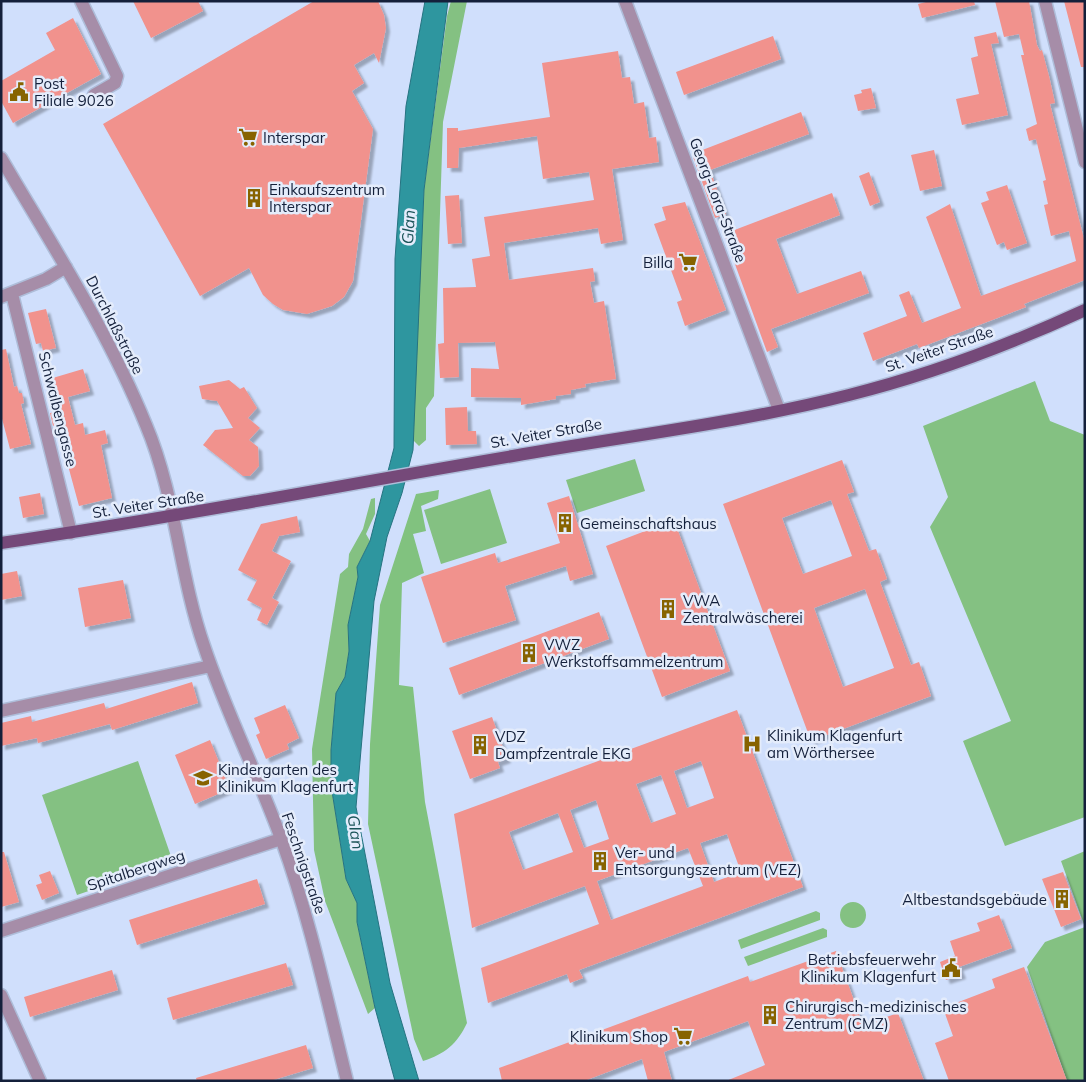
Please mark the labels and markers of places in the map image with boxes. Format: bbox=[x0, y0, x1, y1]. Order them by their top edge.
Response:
place label: Post Filiale 9026 bbox=[34, 74, 114, 110]
public building icon: Post Filiale 9026 bbox=[8, 81, 30, 103]
supermarket icon: Interspar bbox=[237, 126, 259, 148]
place label: Interspar bbox=[263, 128, 326, 147]
place label: Einkaufszentrum Interspar bbox=[269, 180, 385, 216]
building icon: Einkaufszentrum Interspar bbox=[243, 187, 265, 209]
supermarket icon: Billa bbox=[677, 251, 699, 273]
place label: Billa bbox=[643, 253, 673, 272]
building icon: Gemeinschaftshaus bbox=[554, 512, 576, 534]
place label: Gemeinschaftshaus bbox=[580, 514, 717, 533]
place label: VWA Zentralwäscherei bbox=[683, 591, 803, 627]
building icon: VWA Zentralwäscherei bbox=[657, 598, 679, 620]
place label: VWZ Werkstoffsammelzentrum bbox=[544, 635, 723, 671]
building icon: VWZ Werkstoffsammelzentrum bbox=[518, 642, 540, 664]
place label: Klinikum Klagenfurt am Wörthersee bbox=[767, 726, 902, 762]
place label: VDZ Dampfzentrale EKG bbox=[495, 727, 631, 763]
hospital icon: Klinikum Klagenfurt am Wörthersee bbox=[741, 733, 763, 755]
building icon: VDZ Dampfzentrale EKG bbox=[469, 734, 491, 756]
place label: Kindergarten des Klinikum Klagenfurt bbox=[218, 760, 353, 796]
school or university icon: Kindergarten des Klinikum Klagenfurt bbox=[192, 767, 214, 789]
place label: Ver- und Entsorgungszentrum (VEZ) bbox=[615, 843, 802, 879]
building icon: Ver- und Entsorgungszentrum (VEZ) bbox=[589, 850, 611, 872]
building icon: Altbestandsgebäude bbox=[1051, 888, 1073, 910]
place label: Altbestandsgebäude bbox=[902, 890, 1047, 909]
place label: Betriebsfeuerwehr Klinikum Klagenfurt bbox=[801, 950, 937, 986]
public building icon: Betriebsfeuerwehr Klinikum Klagenfurt bbox=[940, 957, 962, 979]
place label: Chirurgisch-medizinisches Zentrum (CMZ) bbox=[785, 997, 967, 1033]
building icon: Chirurgisch-medizinisches Zentrum (CMZ) bbox=[759, 1004, 781, 1026]
supermarket icon: Klinikum Shop bbox=[672, 1025, 694, 1047]
place label: Klinikum Shop bbox=[570, 1027, 668, 1046]

